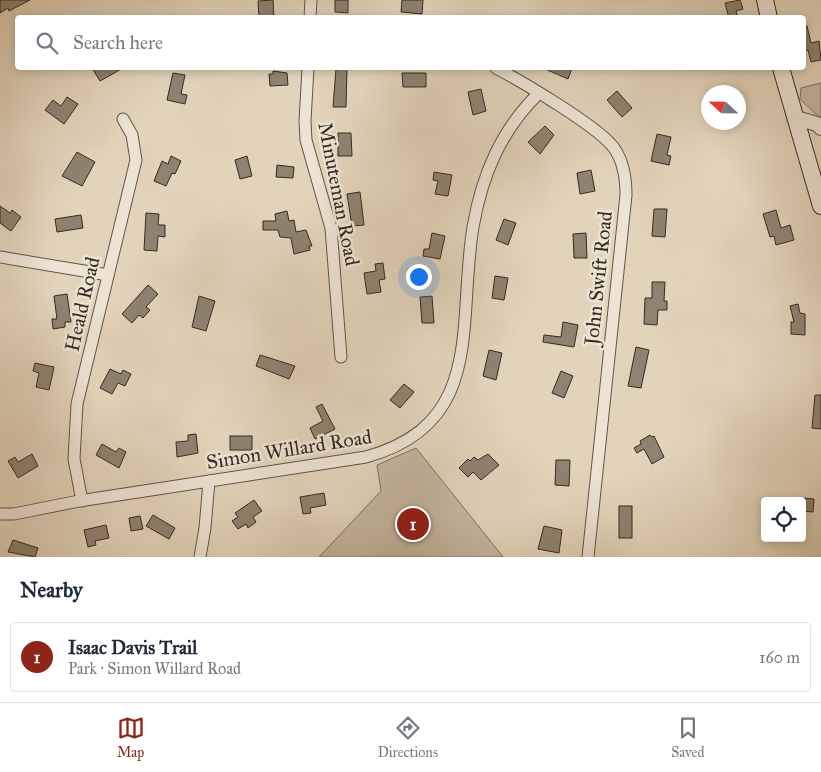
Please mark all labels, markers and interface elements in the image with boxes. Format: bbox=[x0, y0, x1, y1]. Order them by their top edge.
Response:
search box bbox=[15, 15, 806, 70]
icon: search bbox=[33, 29, 61, 57]
text: Search here bbox=[73, 31, 163, 54]
north arrow bbox=[701, 85, 746, 130]
street label: Minuteman Road bbox=[313, 120, 365, 268]
street label: John Swift Road bbox=[579, 210, 618, 348]
street label: Heald Road bbox=[59, 254, 105, 354]
your location bbox=[406, 264, 432, 290]
street label: Simon Willard Road bbox=[205, 424, 373, 474]
map controls bbox=[761, 497, 806, 542]
button: locate bbox=[761, 497, 806, 542]
pin: 1 bbox=[397, 505, 429, 543]
text: Nearby bbox=[20, 577, 83, 603]
text: Isaac Davis Trail bbox=[68, 636, 197, 659]
text: 1 bbox=[34, 648, 40, 667]
text: 160 m bbox=[759, 648, 800, 667]
text: Park · Simon Willard Road bbox=[68, 659, 241, 678]
tab: Map bbox=[117, 714, 145, 761]
tab: Directions bbox=[378, 714, 438, 761]
tab: Saved bbox=[671, 714, 704, 761]

